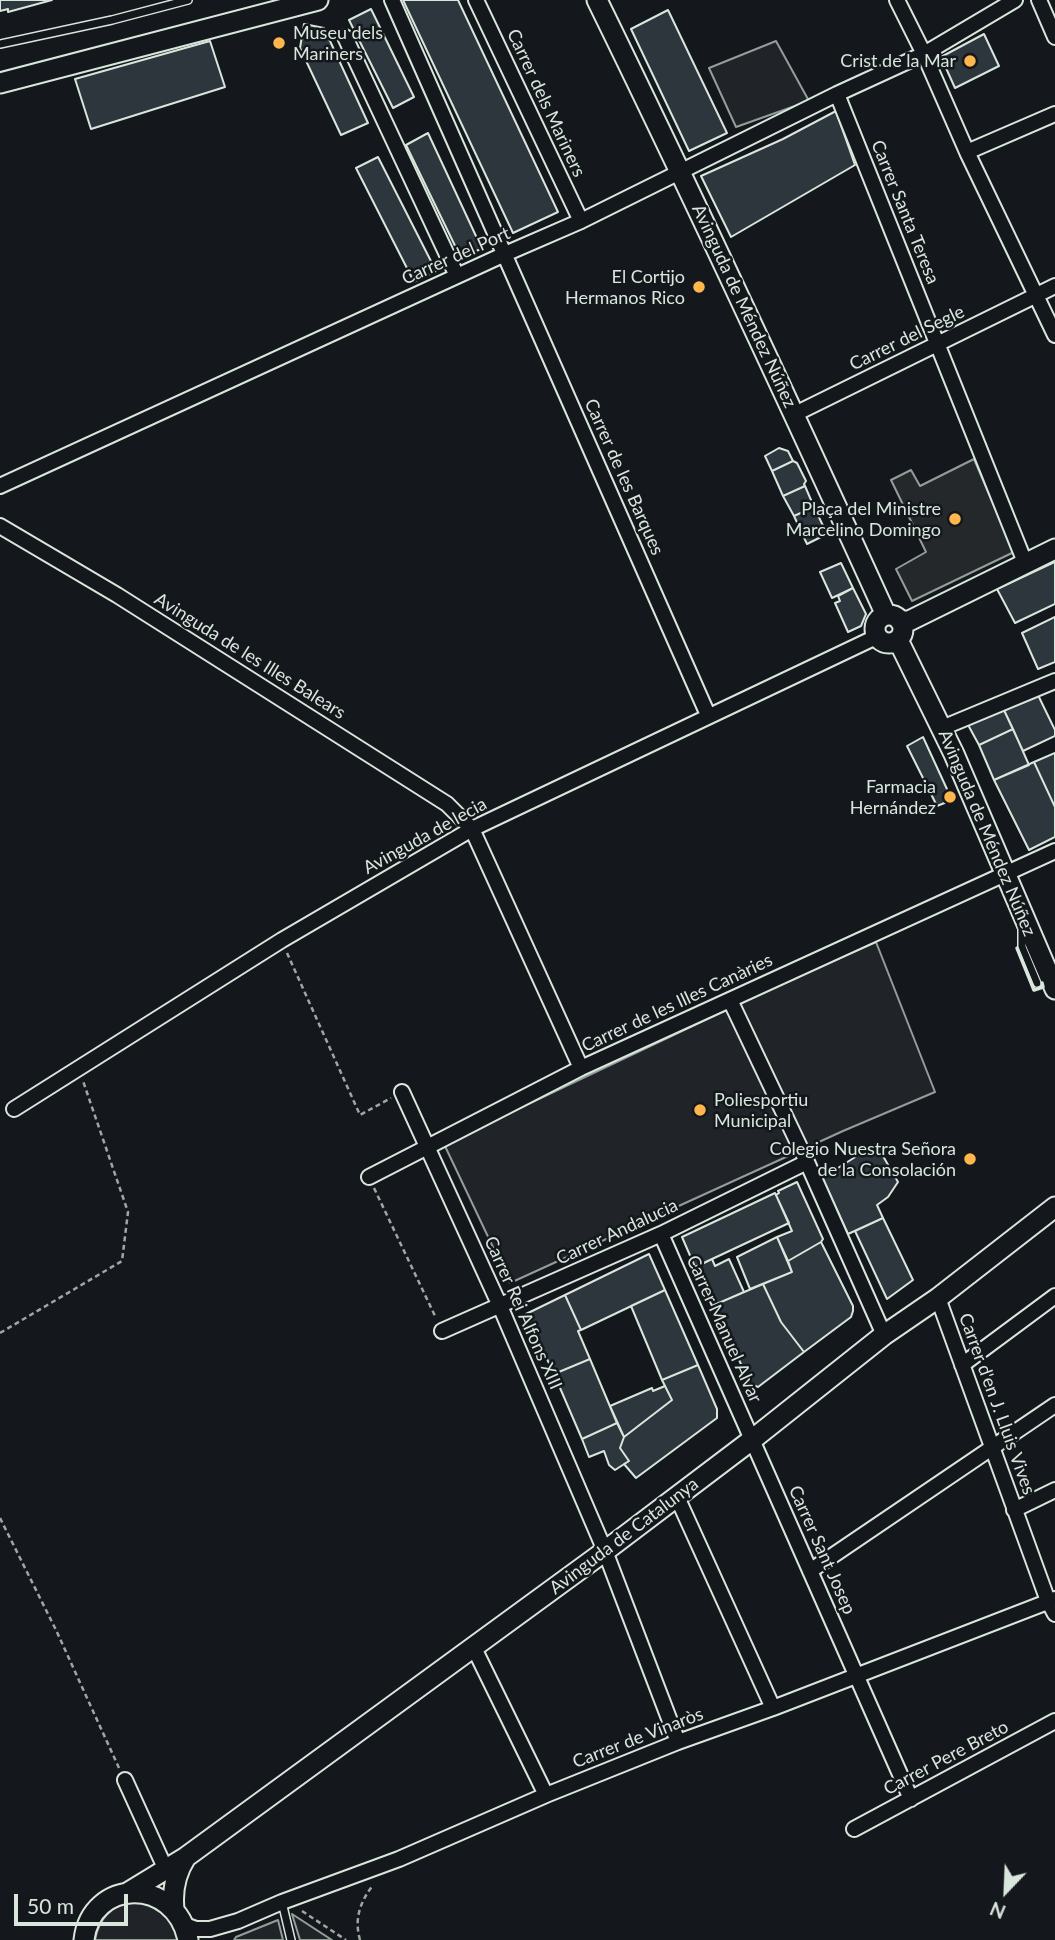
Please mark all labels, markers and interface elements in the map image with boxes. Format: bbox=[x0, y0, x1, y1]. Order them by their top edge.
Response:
place label: Museu dels Mariners bbox=[293, 22, 383, 64]
street label: Carrer dels Mariners bbox=[502, 26, 590, 180]
marker: Museu dels Mariners bbox=[271, 35, 287, 51]
place label: Crist de la Mar bbox=[840, 50, 956, 72]
marker: Crist de la Mar bbox=[962, 53, 978, 69]
street label: Carrer Santa Teresa bbox=[866, 137, 944, 287]
street label: Avinguda de Méndez Núñez bbox=[687, 201, 801, 411]
street label: Carrer del Port bbox=[398, 222, 514, 290]
place label: El Cortijo Hermanos Rico bbox=[565, 266, 685, 308]
marker: El Cortijo Hermanos Rico bbox=[691, 279, 707, 295]
street label: Carrer del Segle bbox=[846, 301, 968, 375]
street label: Carrer de les Barques bbox=[580, 396, 668, 558]
place label: Plaça del Ministre Marcelino Domingo bbox=[786, 498, 941, 540]
marker: Plaça del Ministre Marcelino Domingo bbox=[947, 511, 963, 527]
street label: Avinguda de les Illes Balears bbox=[150, 588, 350, 724]
street label: Avinguda de Méndez Núñez bbox=[934, 727, 1040, 939]
place label: Farmacia Hernández bbox=[850, 776, 936, 818]
marker: Farmacia Hernández bbox=[942, 789, 958, 805]
street label: Avinguda de lecia bbox=[359, 793, 491, 879]
street label: Carrer de les Illes Canàries bbox=[578, 949, 776, 1057]
place label: Poliesportiu Municipal bbox=[714, 1089, 808, 1132]
marker: Poliesportiu Municipal bbox=[692, 1102, 708, 1118]
place label: Colegio Nuestra Señora de la Consolación bbox=[770, 1138, 956, 1180]
marker: Colegio Nuestra Señora de la Consolación bbox=[962, 1151, 978, 1167]
street label: Carrer Andalucia bbox=[553, 1194, 681, 1270]
street label: Carrer Rei Alfons XIII bbox=[480, 1233, 566, 1393]
street label: Carrer Manuel Alvar bbox=[682, 1252, 766, 1406]
street label: Carrer d'en J. Lluis Vives bbox=[954, 1310, 1040, 1498]
street label: Avinguda de Catalunya bbox=[545, 1473, 703, 1599]
street label: Carrer Sant Josep bbox=[784, 1482, 860, 1618]
street label: Carrer de Vinaròs bbox=[570, 1703, 706, 1773]
street label: Carrer Pere Breto bbox=[880, 1716, 1012, 1800]
north arrow bbox=[971, 1856, 1041, 1926]
scale bar bbox=[18, 1881, 131, 1925]
text: 50 m bbox=[27, 1893, 74, 1918]
text: N bbox=[986, 1897, 1009, 1924]

